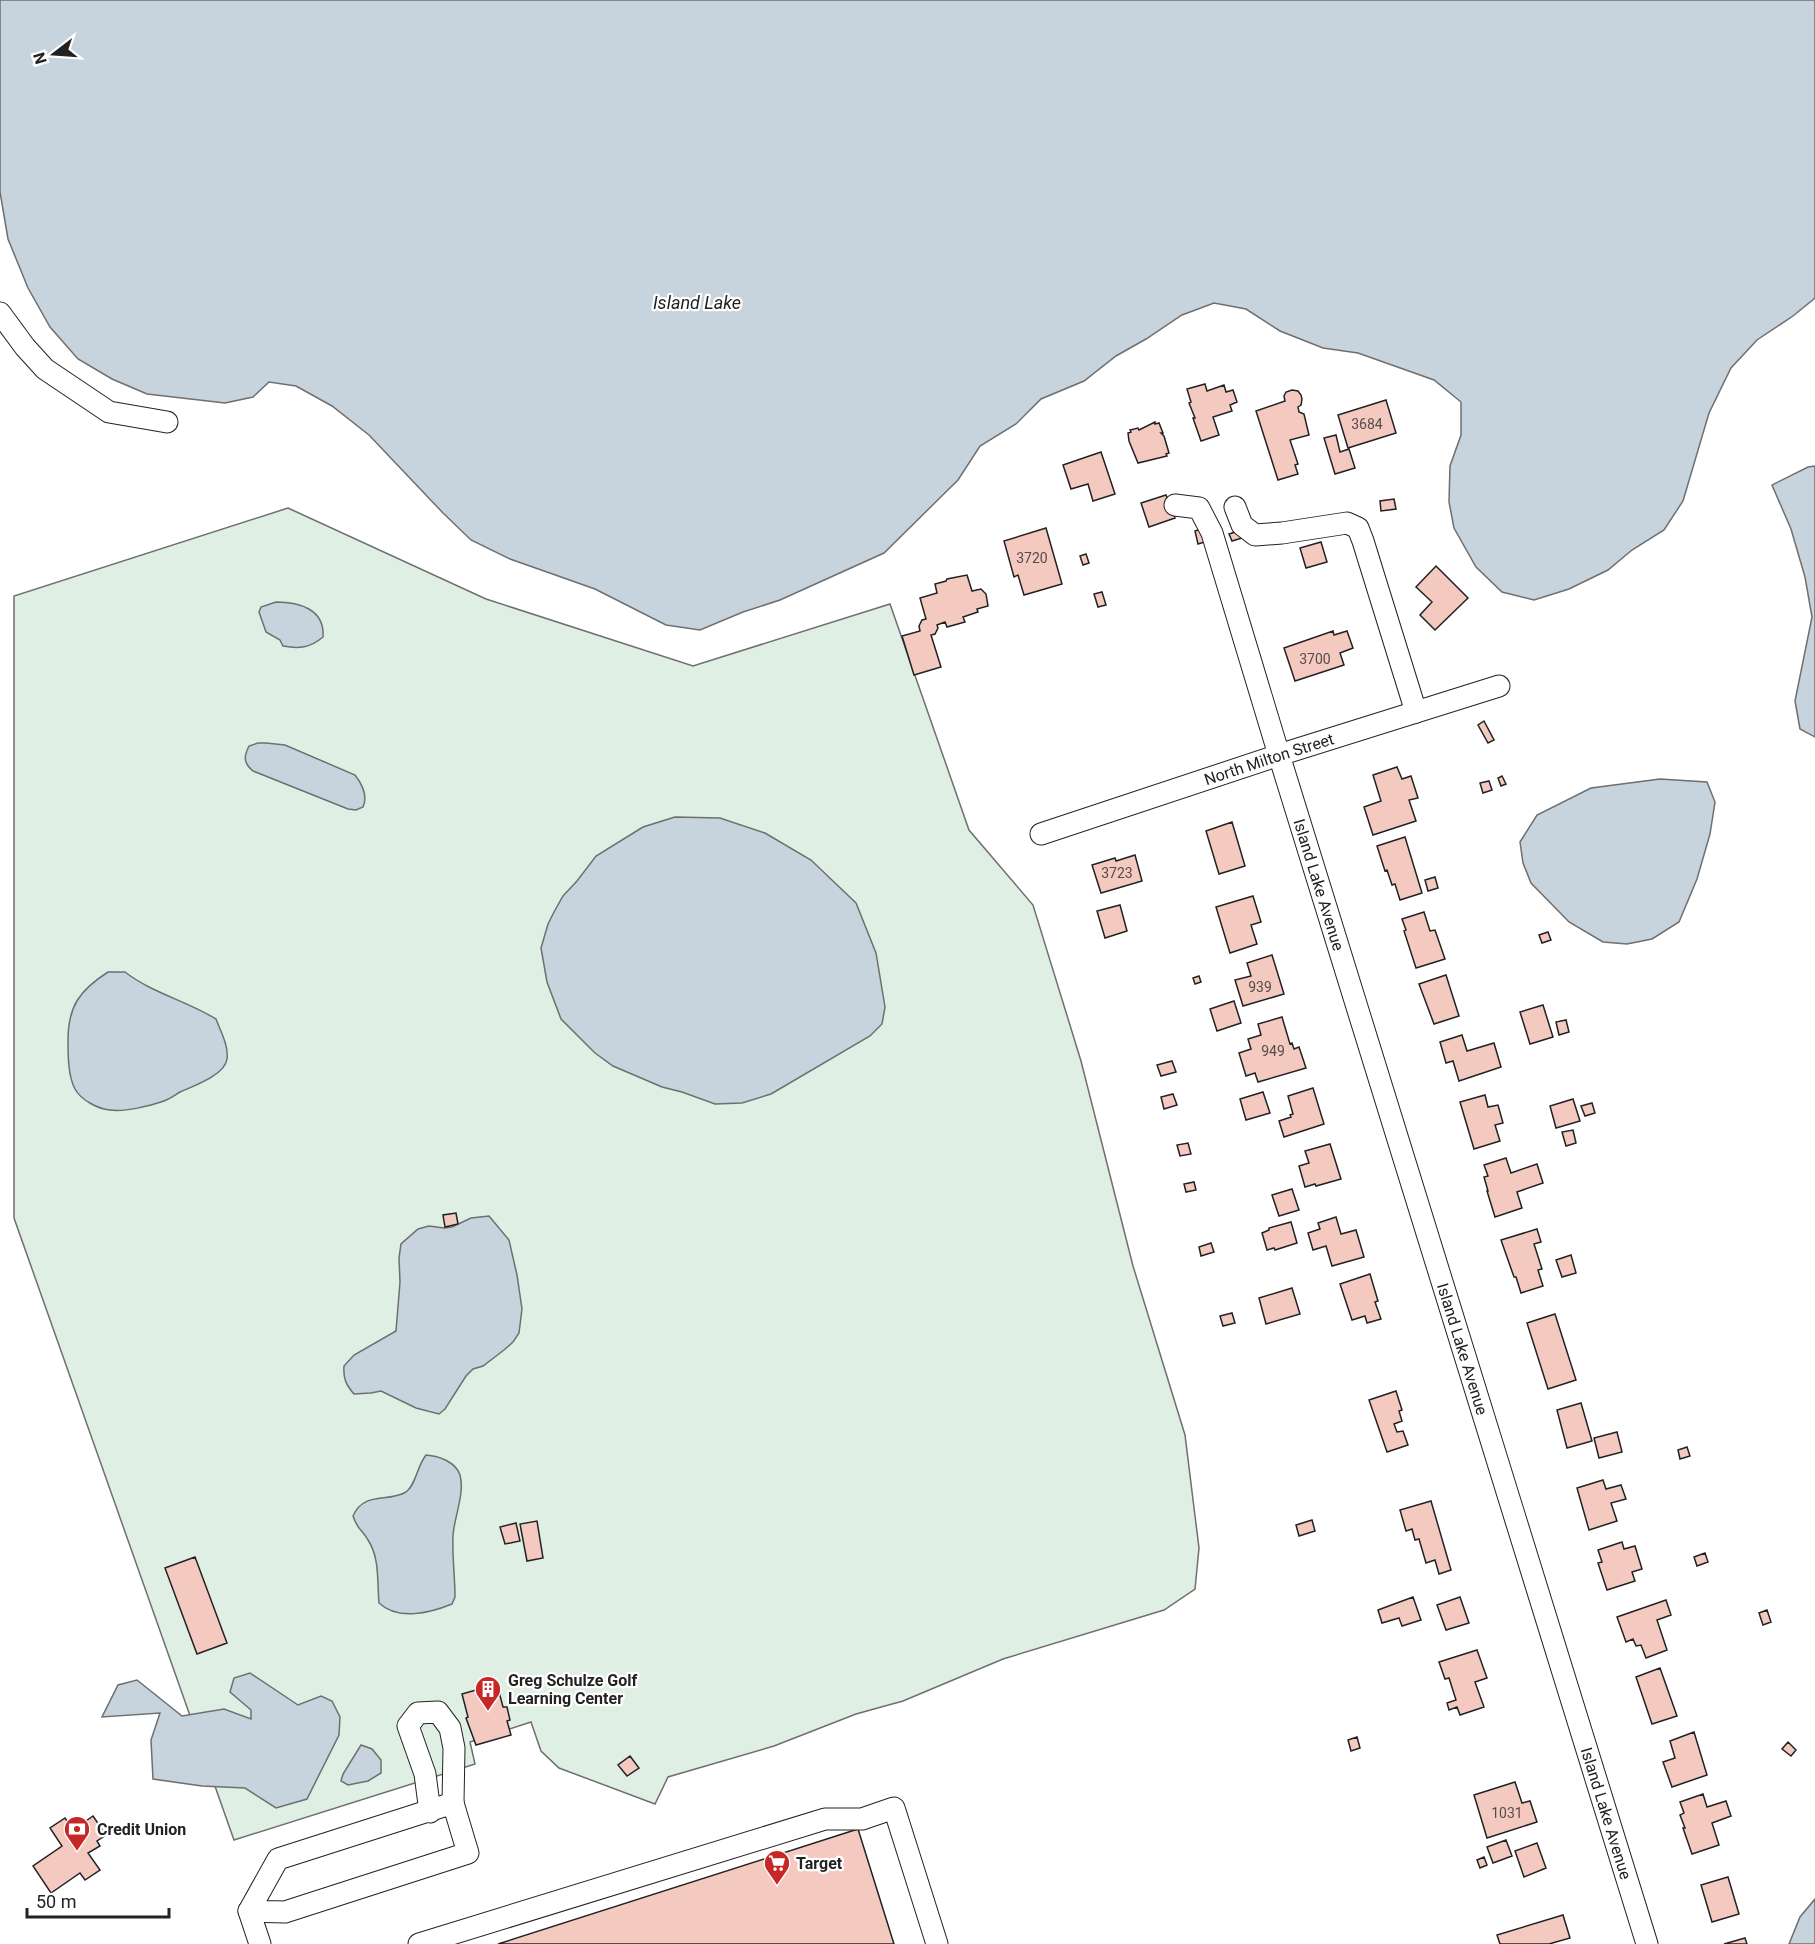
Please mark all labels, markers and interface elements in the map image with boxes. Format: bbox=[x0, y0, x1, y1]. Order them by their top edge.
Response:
north arrow bbox=[24, 24, 84, 84]
text: N bbox=[29, 50, 51, 66]
water label: Island Lake bbox=[653, 292, 741, 313]
house number: 3684 bbox=[1351, 416, 1383, 432]
house number: 3720 bbox=[1016, 550, 1048, 566]
house number: 3700 bbox=[1299, 651, 1331, 667]
street label: North Milton Street bbox=[1202, 729, 1336, 789]
street label: Island Lake Avenue bbox=[1289, 817, 1348, 953]
house number: 3723 bbox=[1101, 865, 1133, 881]
house number: 939 bbox=[1248, 979, 1272, 995]
house number: 949 bbox=[1261, 1043, 1285, 1059]
street label: Island Lake Avenue bbox=[1433, 1281, 1492, 1417]
place label: Greg Schulze Golf Learning Center bbox=[508, 1671, 638, 1708]
building icon: Greg Schulze Golf Learning Center bbox=[473, 1674, 503, 1712]
street label: Island Lake Avenue bbox=[1577, 1745, 1635, 1882]
house number: 1031 bbox=[1491, 1805, 1523, 1821]
bank icon: Credit Union bbox=[62, 1814, 92, 1852]
place label: Credit Union bbox=[97, 1820, 186, 1839]
supermarket icon: Target bbox=[762, 1848, 792, 1886]
place label: Target bbox=[796, 1854, 843, 1873]
scale bar bbox=[27, 1881, 170, 1919]
text: 50 m bbox=[36, 1891, 76, 1912]

